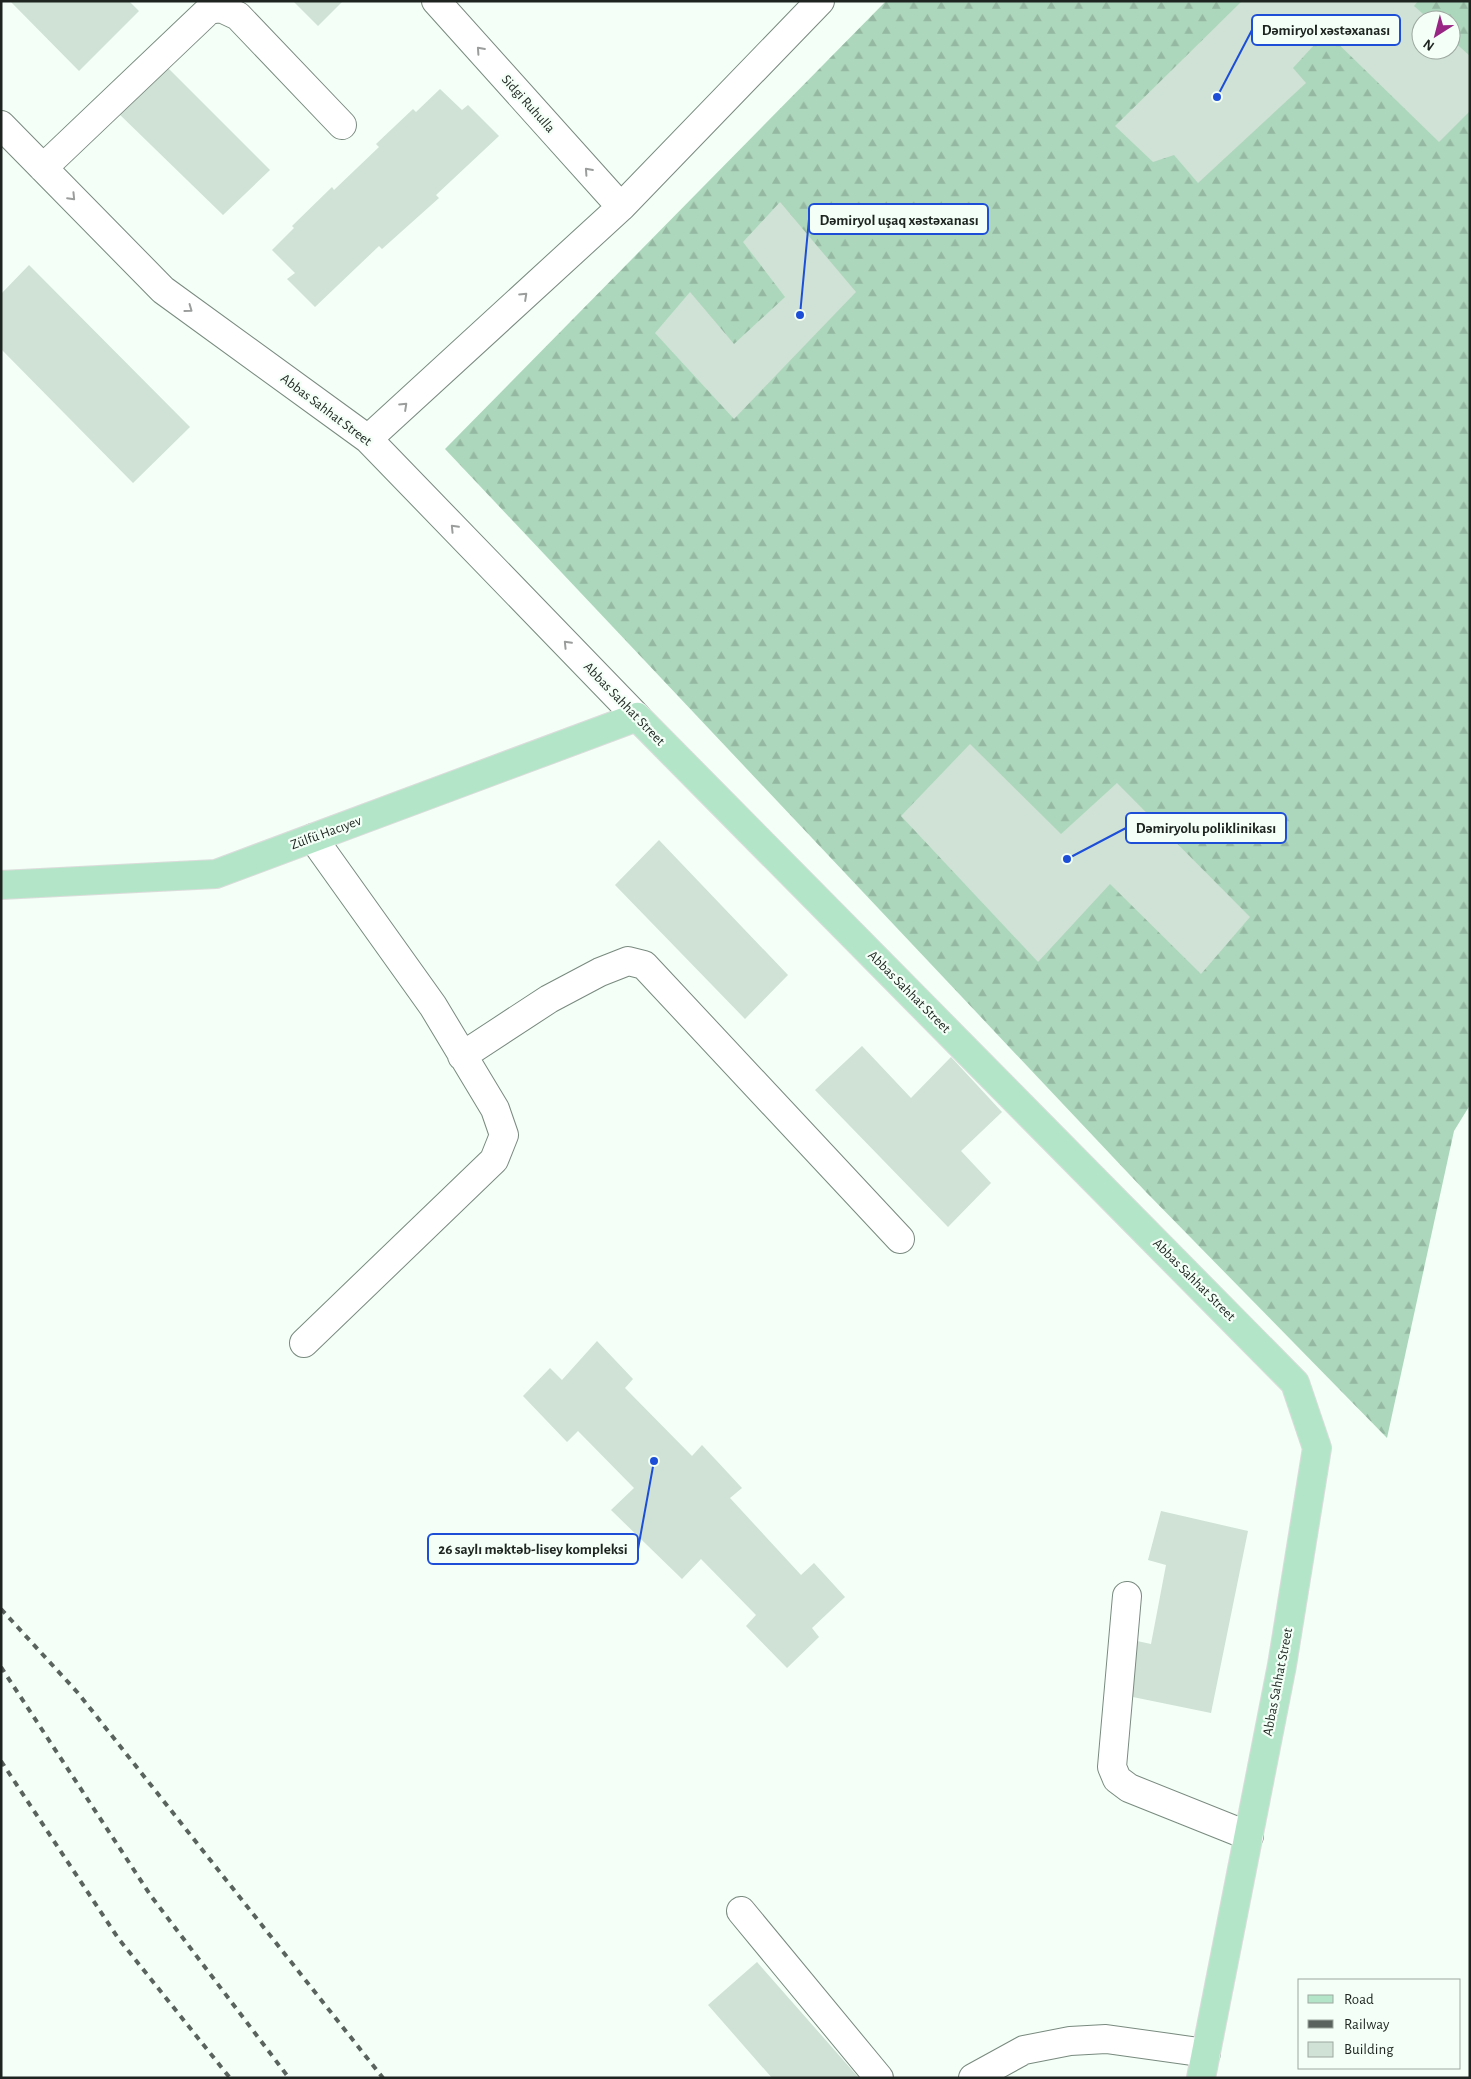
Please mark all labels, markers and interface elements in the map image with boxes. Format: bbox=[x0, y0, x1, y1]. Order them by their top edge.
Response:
north arrow bbox=[1411, 10, 1461, 60]
callout: Dəmiryol xəstəxanası bbox=[1252, 15, 1400, 45]
text: Dəmiryol xəstəxanası bbox=[1262, 23, 1390, 38]
text: N bbox=[1421, 36, 1437, 53]
one-way arrow bbox=[477, 46, 486, 55]
street label: Sidgi Ruhulla bbox=[499, 72, 558, 136]
one-way arrow bbox=[585, 167, 594, 176]
one-way arrow bbox=[66, 191, 75, 200]
callout: Dəmiryol uşaq xəstəxanası bbox=[809, 204, 988, 234]
text: Dəmiryol uşaq xəstəxanası bbox=[819, 213, 979, 228]
one-way arrow bbox=[518, 293, 527, 302]
one-way arrow bbox=[183, 303, 193, 312]
street label: Abbas Sahhat Street bbox=[278, 371, 375, 449]
one-way arrow bbox=[399, 403, 408, 412]
one-way arrow bbox=[451, 524, 460, 533]
one-way arrow bbox=[564, 641, 573, 650]
street label: Abbas Sahhat Street bbox=[581, 660, 668, 749]
callout: Dəmiryolu poliklinikası bbox=[1126, 813, 1286, 843]
street label: Zülfü Hacıyev bbox=[289, 814, 363, 852]
text: Dəmiryolu poliklinikası bbox=[1136, 821, 1276, 836]
street label: Abbas Sahhat Street bbox=[865, 948, 953, 1036]
street label: Abbas Sahhat Street bbox=[1150, 1236, 1238, 1324]
callout: 26 saylı məktəb-lisey kompleksi bbox=[428, 1534, 638, 1564]
text: 26 saylı məktəb-lisey kompleksi bbox=[438, 1542, 628, 1557]
street label: Abbas Sahhat Street bbox=[1261, 1626, 1295, 1737]
legend bbox=[1298, 1979, 1461, 2069]
text: Road bbox=[1344, 1992, 1374, 2007]
text: Railway bbox=[1344, 2017, 1390, 2032]
text: Building bbox=[1344, 2042, 1394, 2057]

